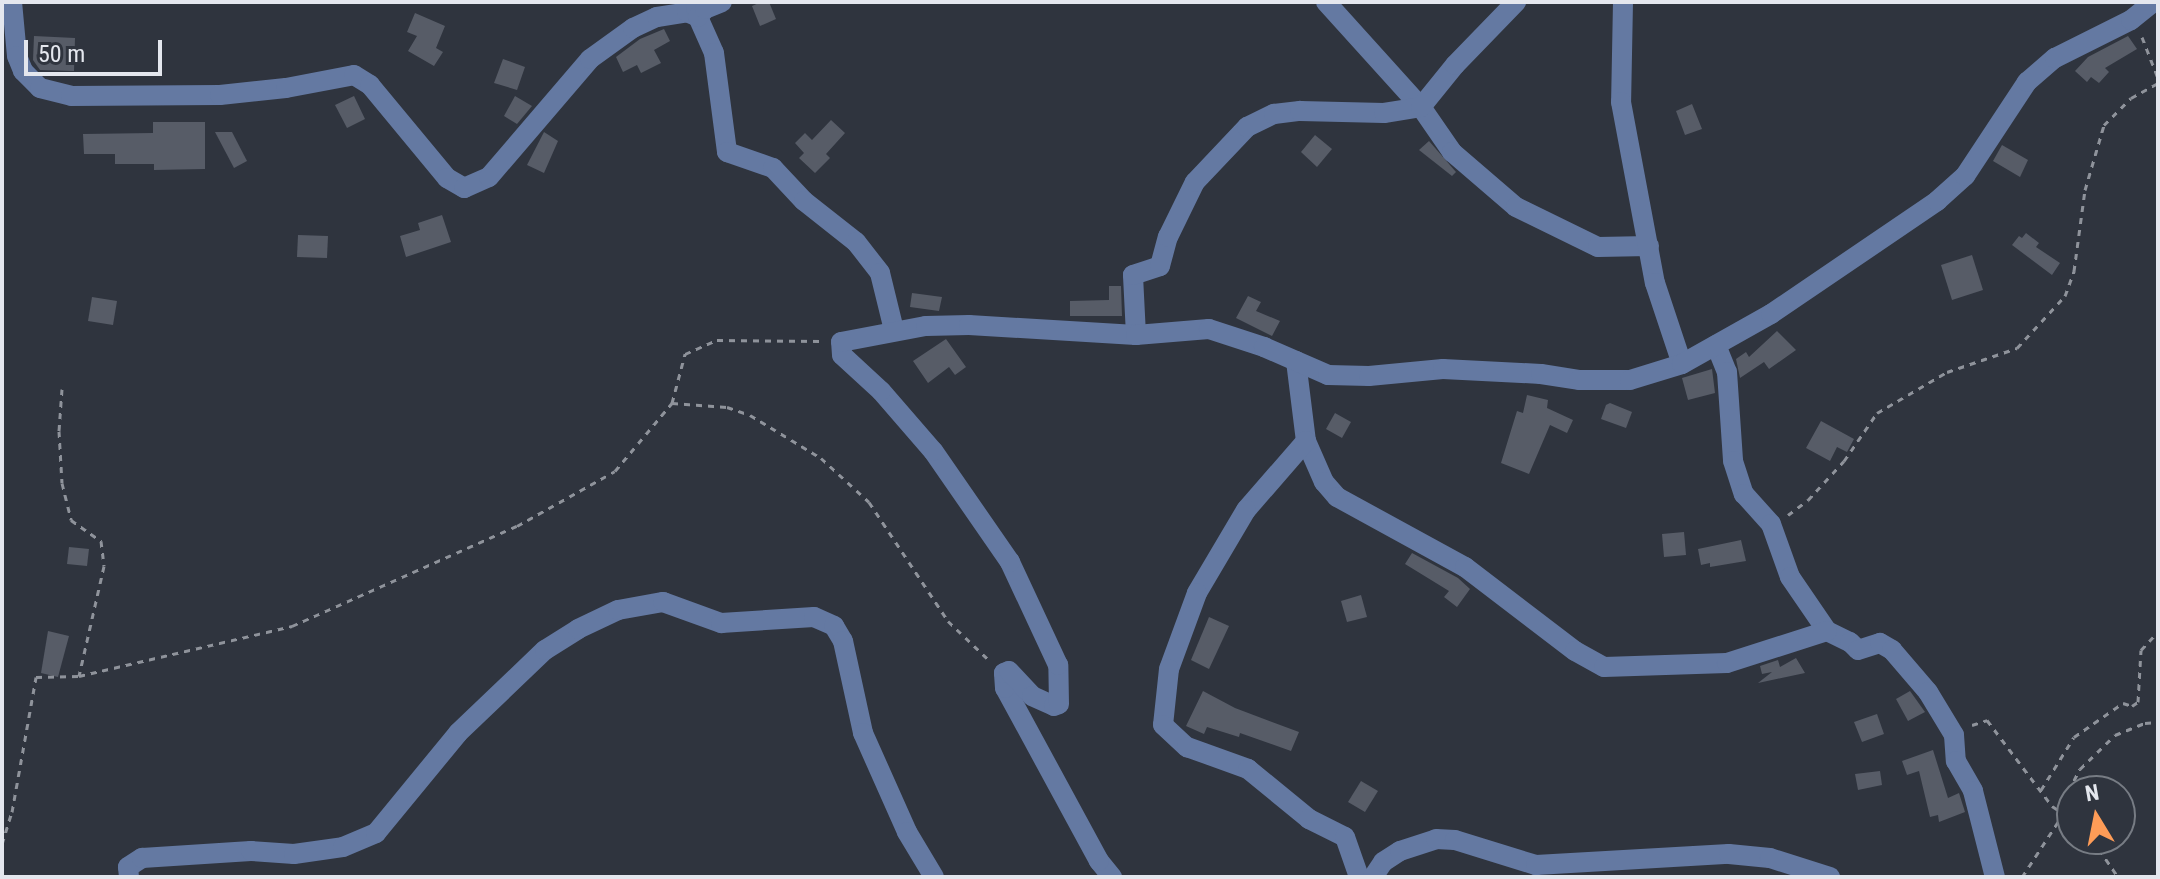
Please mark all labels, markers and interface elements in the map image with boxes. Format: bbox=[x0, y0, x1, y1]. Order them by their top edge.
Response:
scale bar bbox=[28, 24, 166, 74]
text: 50 m bbox=[38, 40, 85, 68]
north arrow bbox=[2056, 775, 2136, 855]
text: N bbox=[2083, 779, 2101, 806]

